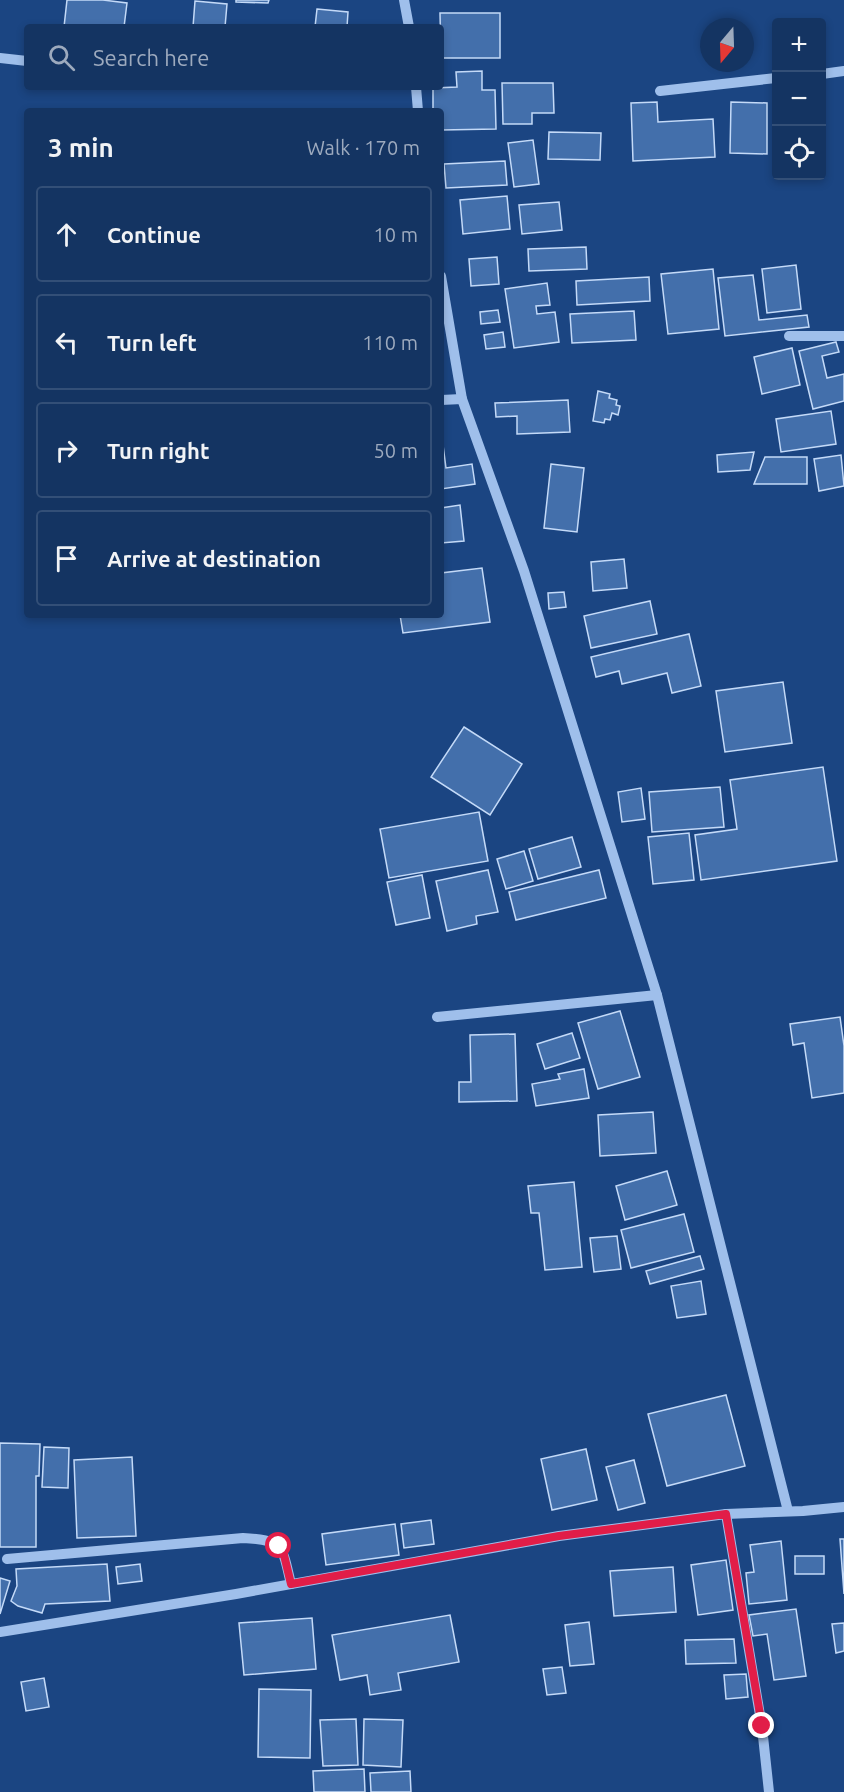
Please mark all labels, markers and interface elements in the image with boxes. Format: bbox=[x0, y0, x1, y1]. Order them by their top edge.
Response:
north arrow bbox=[700, 18, 754, 72]
map controls bbox=[772, 18, 826, 180]
button: + bbox=[772, 18, 826, 72]
search box bbox=[24, 24, 444, 90]
icon: search bbox=[45, 41, 78, 74]
text: Search here bbox=[93, 45, 209, 70]
button: − bbox=[772, 72, 826, 126]
button: locate bbox=[772, 126, 826, 180]
text: 3 min bbox=[48, 133, 114, 162]
text: Walk · 170 m bbox=[307, 136, 420, 159]
icon: ahead bbox=[50, 218, 83, 251]
text: Continue bbox=[107, 222, 201, 247]
text: 10 m bbox=[374, 223, 418, 246]
icon: left bbox=[50, 326, 83, 359]
text: Turn left bbox=[107, 330, 197, 355]
text: 110 m bbox=[362, 331, 418, 354]
icon: right bbox=[50, 434, 83, 467]
text: Turn right bbox=[107, 438, 209, 463]
text: 50 m bbox=[374, 439, 418, 462]
icon: arrive bbox=[50, 542, 83, 575]
text: Arrive at destination bbox=[107, 546, 321, 571]
route start bbox=[265, 1532, 291, 1558]
route end bbox=[748, 1712, 774, 1738]

